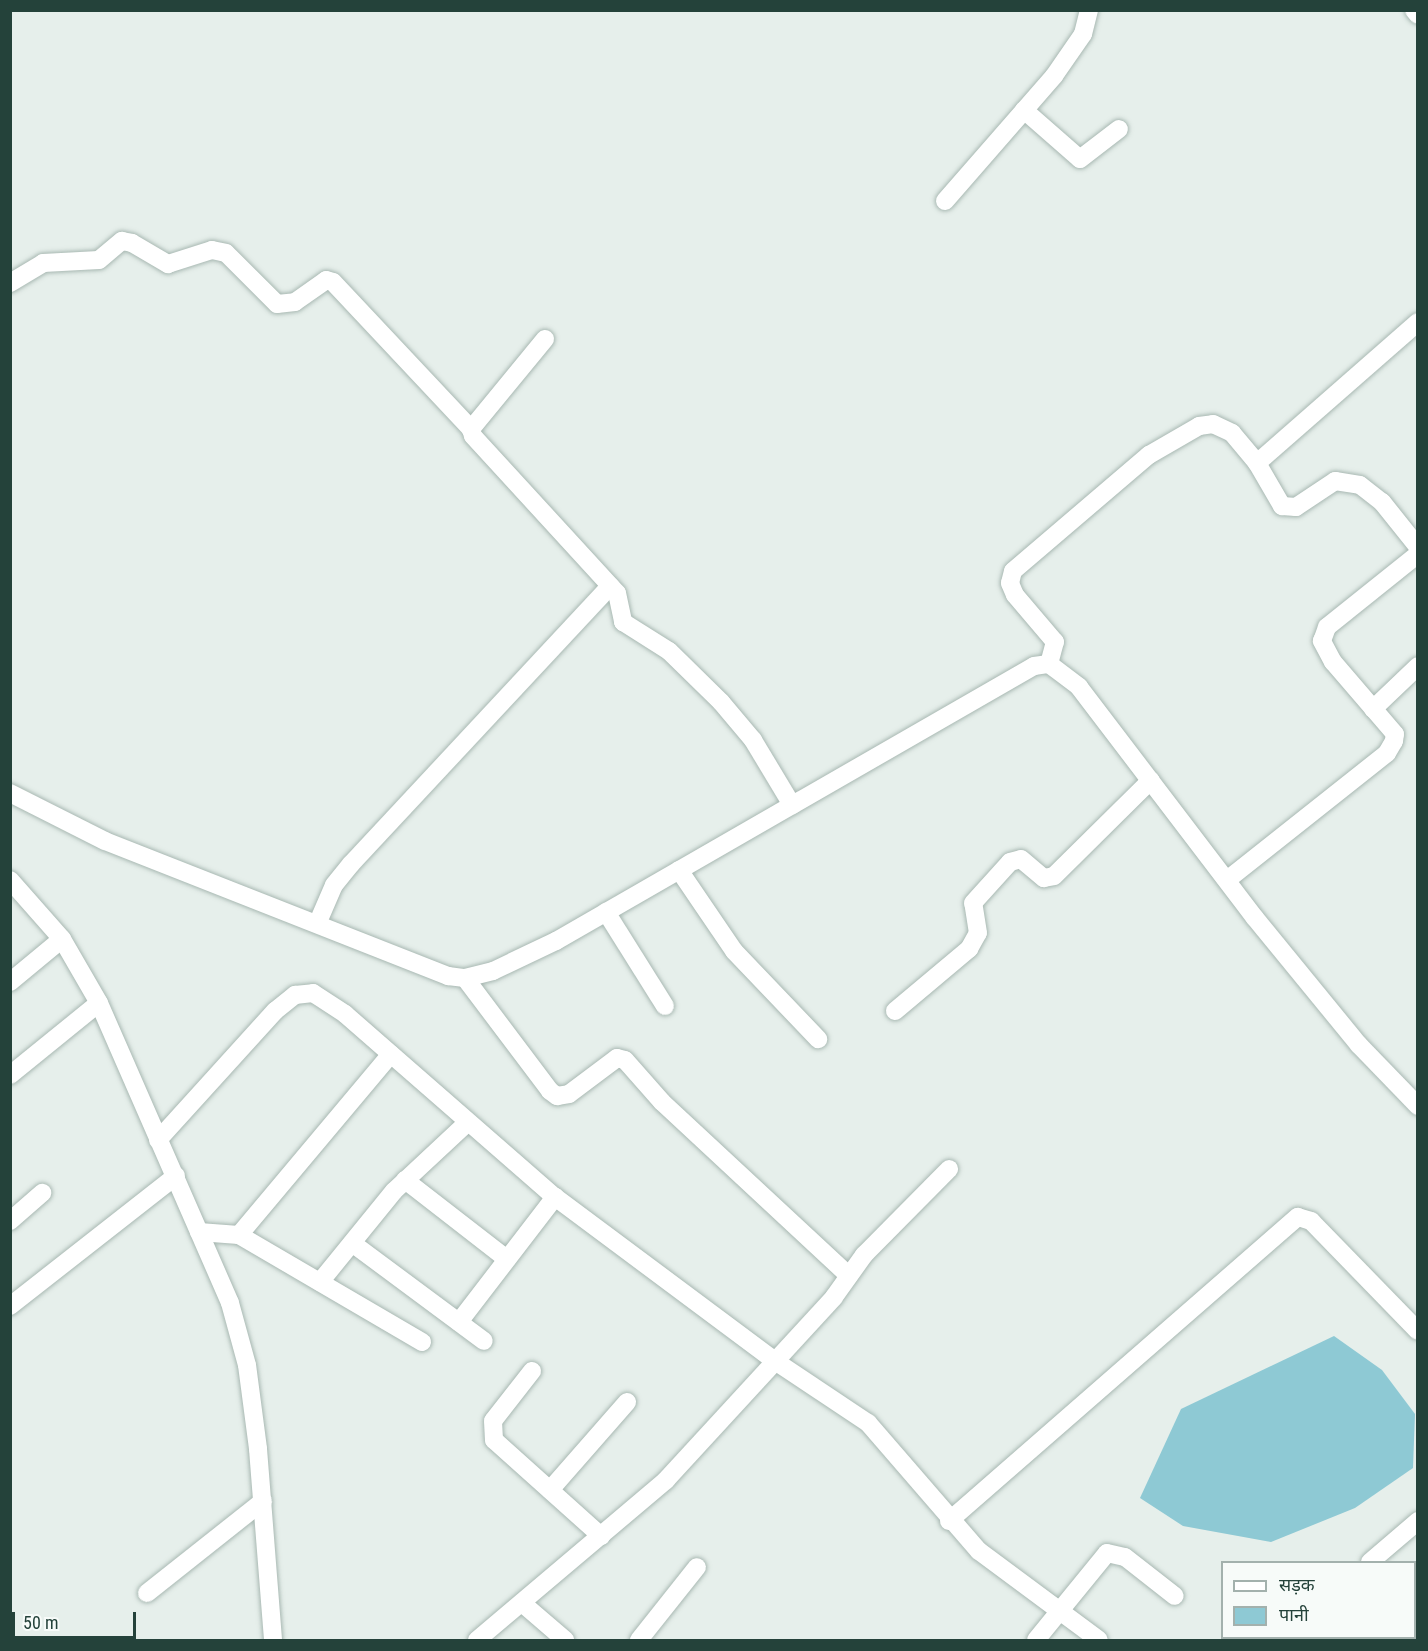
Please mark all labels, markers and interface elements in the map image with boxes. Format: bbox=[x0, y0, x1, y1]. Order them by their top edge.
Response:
legend bbox=[1221, 1561, 1416, 1639]
text: सड़क bbox=[1279, 1574, 1315, 1595]
scale bar bbox=[15, 1600, 140, 1638]
text: पानी bbox=[1279, 1604, 1309, 1625]
text: 50 m bbox=[23, 1612, 58, 1633]

